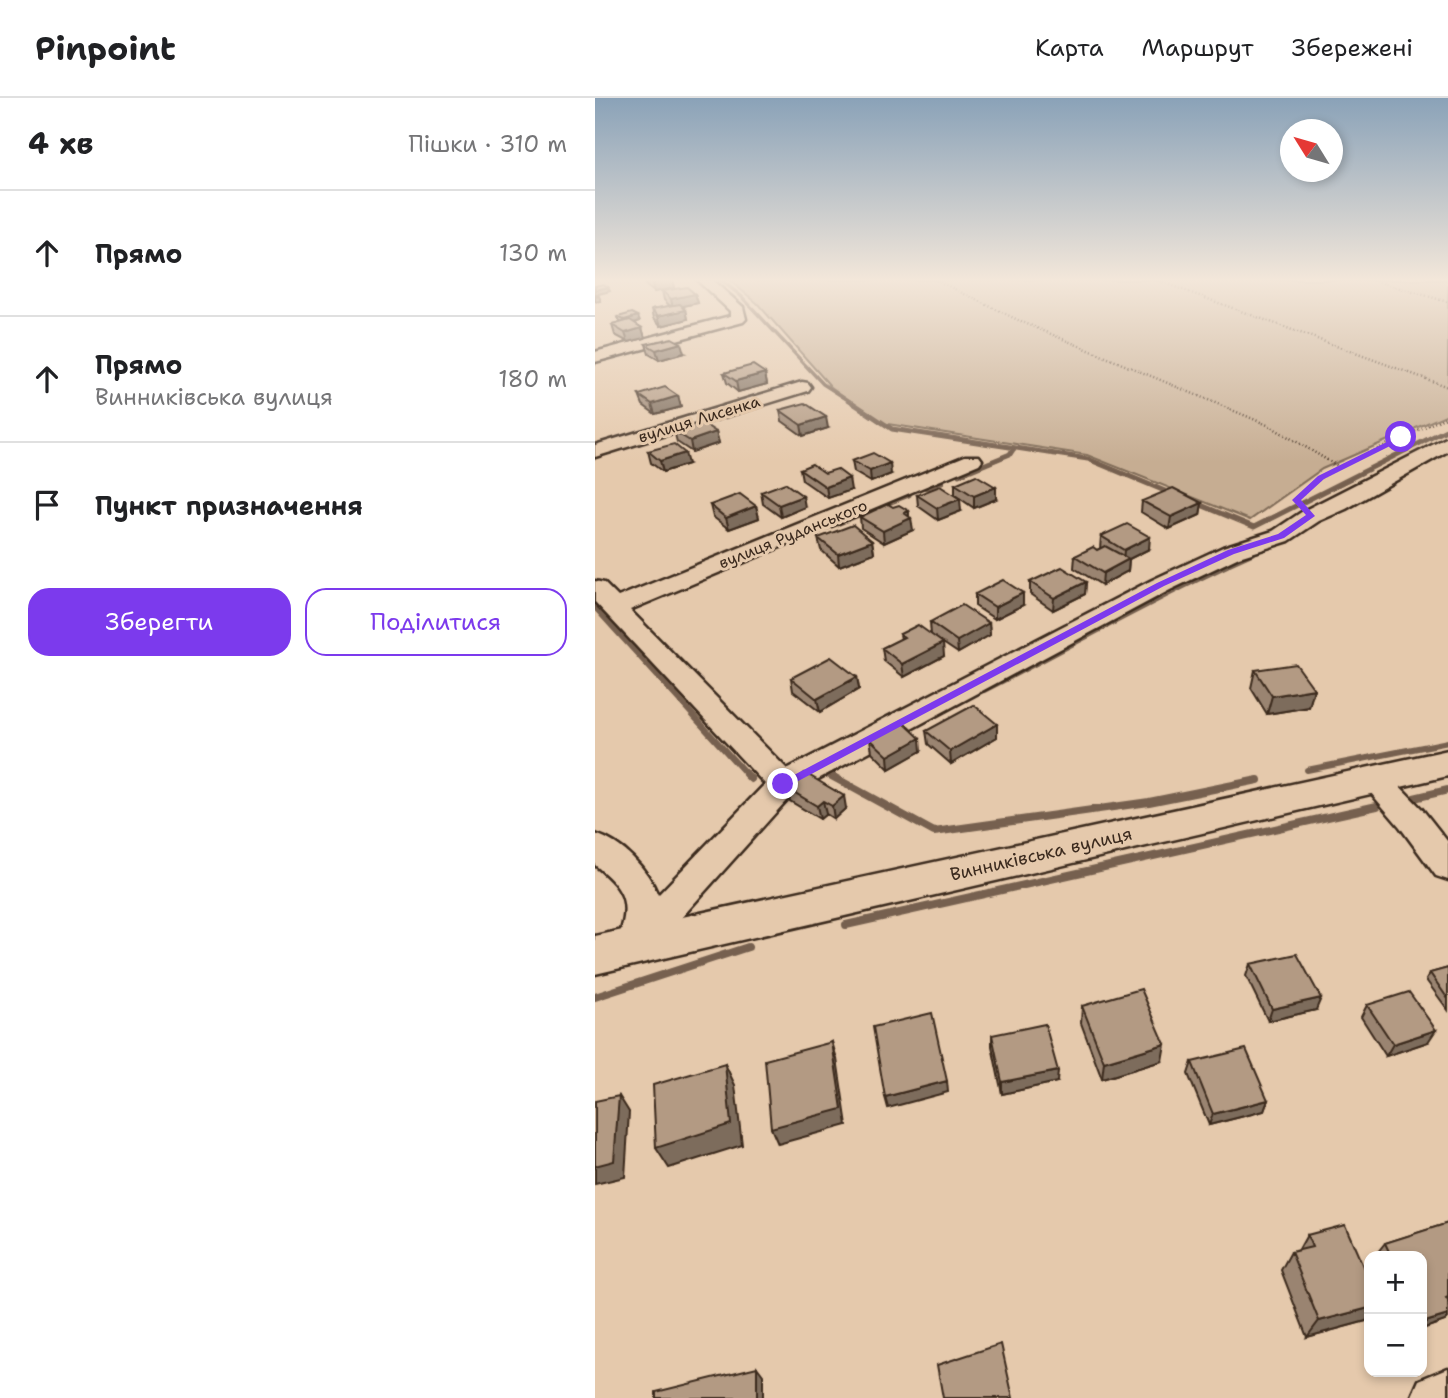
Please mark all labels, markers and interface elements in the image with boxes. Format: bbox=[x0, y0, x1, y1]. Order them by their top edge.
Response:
text: Pinpoint bbox=[35, 26, 176, 71]
text: Карта bbox=[1035, 32, 1104, 64]
text: Маршрут bbox=[1142, 32, 1254, 64]
text: Збережені bbox=[1292, 32, 1413, 64]
north arrow bbox=[1280, 119, 1343, 182]
text: 4 хв bbox=[28, 123, 93, 164]
text: Пішки · 310 m bbox=[408, 129, 567, 159]
icon: ahead bbox=[28, 234, 66, 272]
text: Прямо bbox=[95, 236, 183, 271]
text: 130 m bbox=[499, 238, 567, 268]
text: Прямо bbox=[95, 347, 183, 382]
icon: ahead bbox=[28, 360, 66, 398]
text: 180 m bbox=[498, 364, 567, 394]
text: Винниківська вулиця bbox=[95, 382, 333, 412]
street label: вулиця Лисенка bbox=[636, 390, 762, 447]
route start bbox=[1385, 421, 1416, 452]
icon: arrive bbox=[28, 486, 66, 524]
text: Пункт призначення bbox=[95, 488, 363, 523]
street label: вулиця Руданського bbox=[716, 495, 870, 573]
button: Зберегти bbox=[28, 588, 291, 656]
button: Поділитися bbox=[305, 588, 567, 656]
route end bbox=[767, 768, 798, 799]
street label: Винниківська вулиця bbox=[948, 821, 1134, 887]
map controls bbox=[1364, 1251, 1427, 1377]
button: + bbox=[1364, 1251, 1427, 1314]
button: − bbox=[1364, 1314, 1427, 1377]

